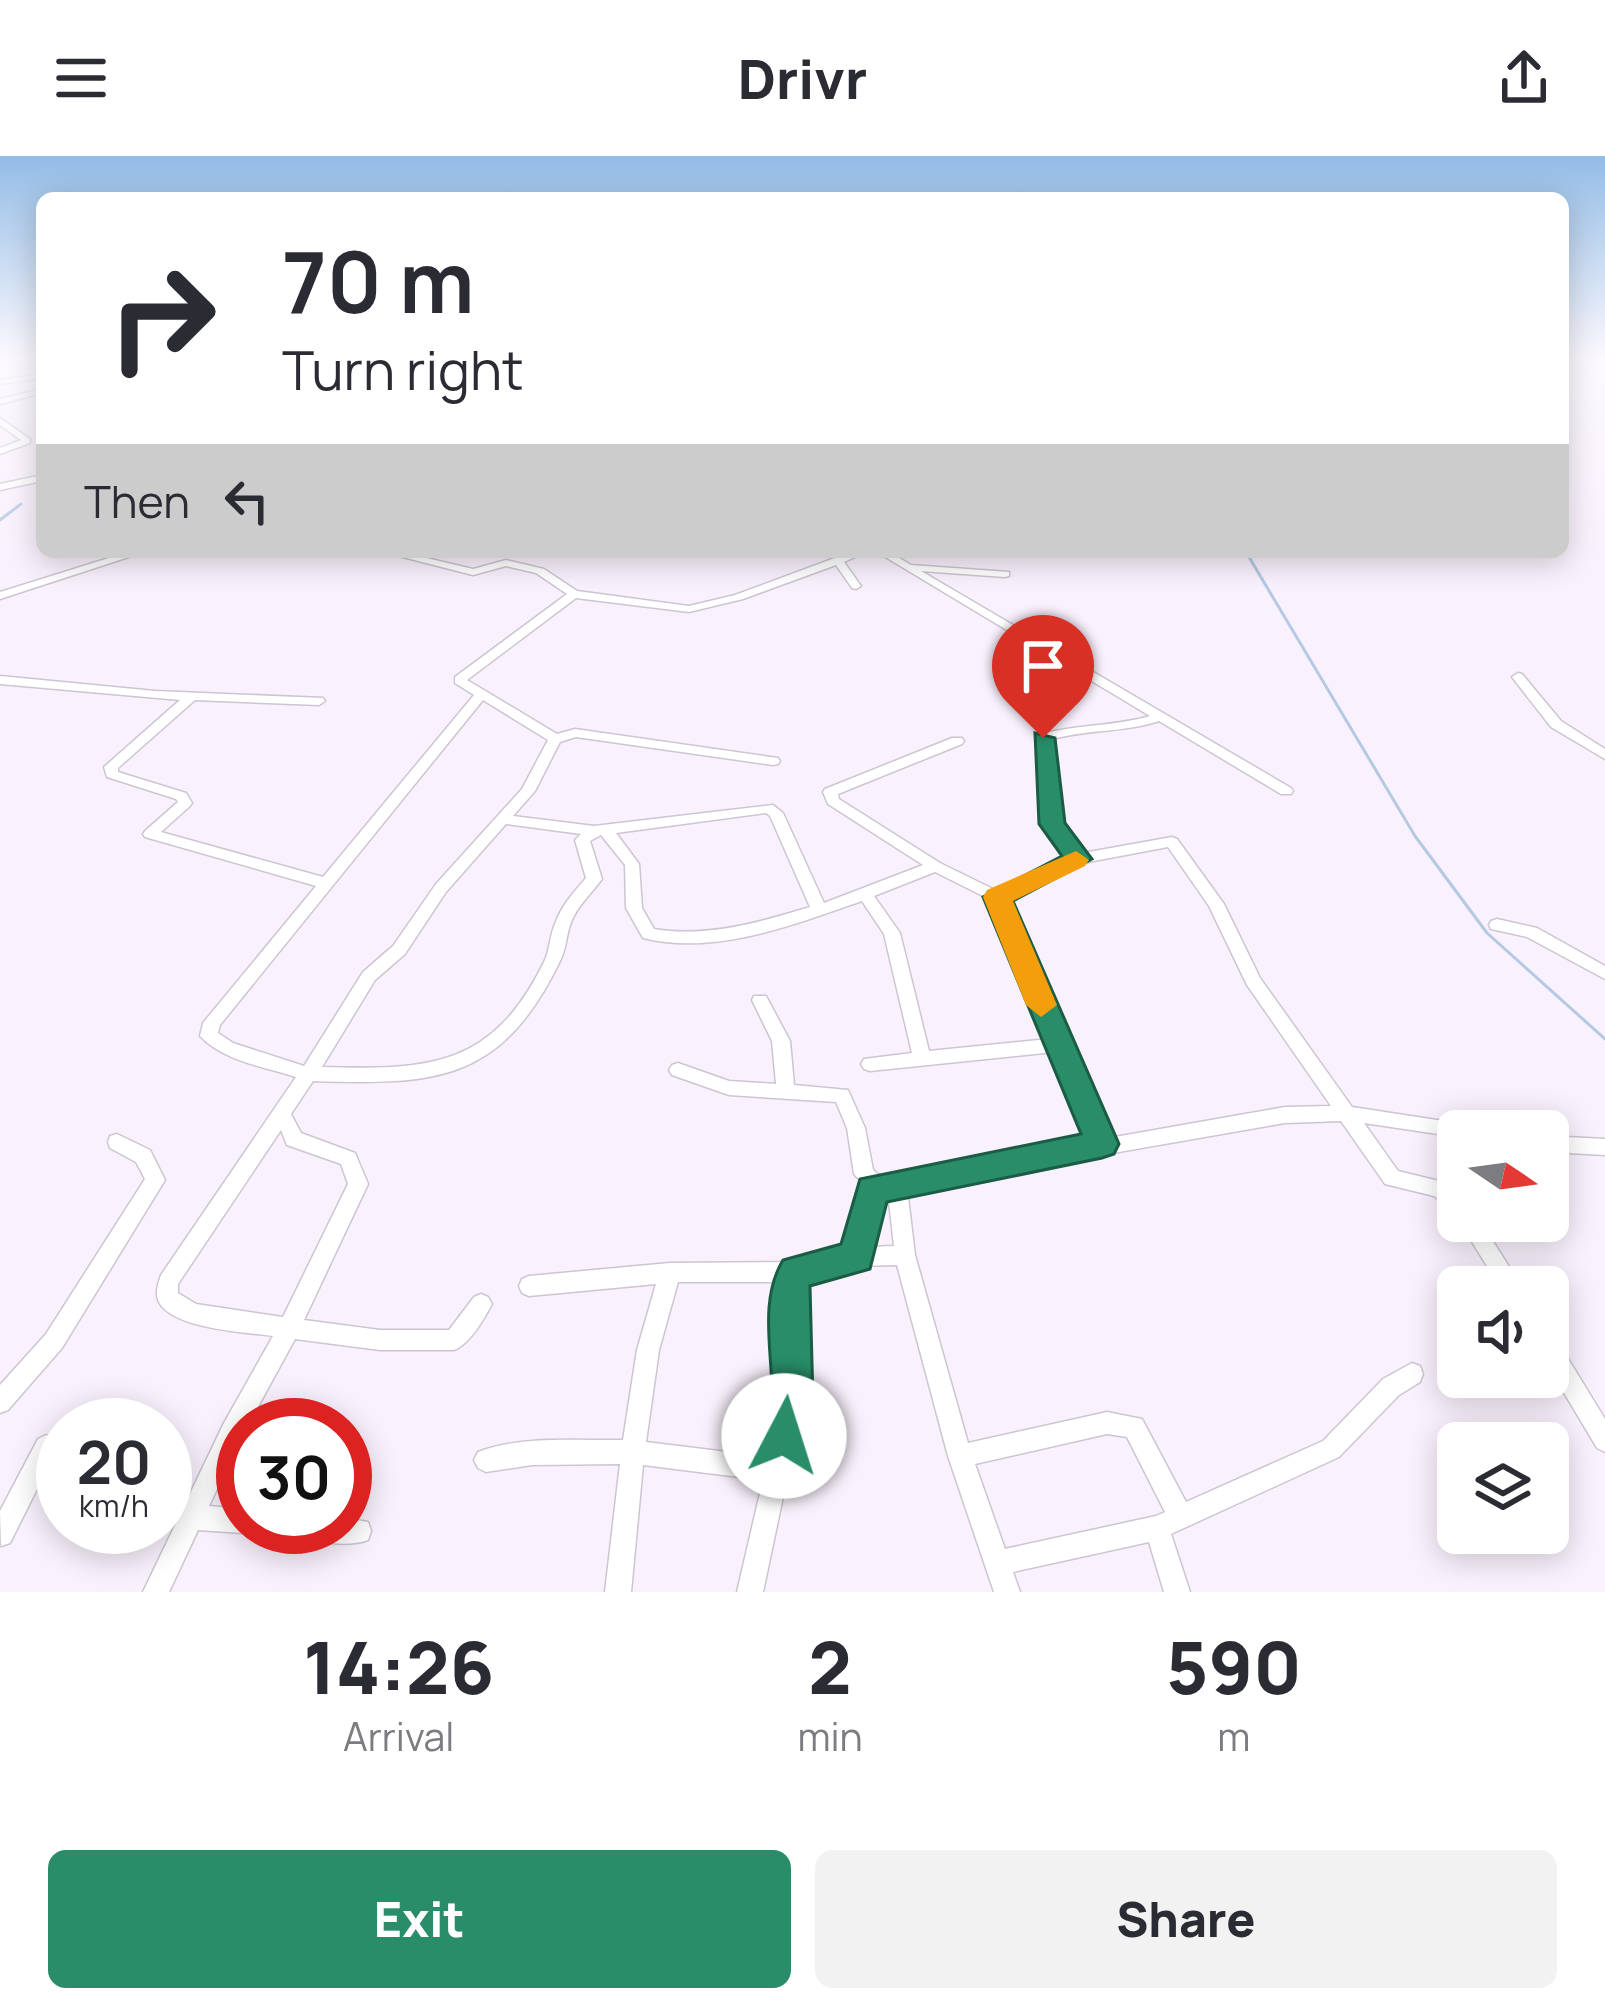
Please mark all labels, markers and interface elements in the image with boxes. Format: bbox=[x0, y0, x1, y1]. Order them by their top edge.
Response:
text: Drivr bbox=[738, 41, 867, 115]
icon: menu bbox=[48, 45, 114, 111]
icon: share bbox=[1491, 45, 1557, 111]
text: 70 m bbox=[282, 223, 474, 338]
icon: right bbox=[84, 240, 240, 396]
text: Turn right bbox=[282, 332, 524, 406]
icon: left bbox=[214, 468, 280, 534]
text: Then bbox=[84, 470, 190, 532]
pin bbox=[992, 615, 1094, 738]
icon: arrive bbox=[1010, 633, 1076, 699]
north arrow bbox=[1437, 1110, 1569, 1242]
map controls bbox=[1437, 1110, 1569, 1554]
button: sound bbox=[1437, 1266, 1569, 1398]
position arrow bbox=[721, 1373, 847, 1499]
speed limit sign: 30 bbox=[216, 1398, 372, 1554]
text: 20 bbox=[76, 1420, 152, 1502]
button: layers bbox=[1437, 1422, 1569, 1554]
text: km/h bbox=[79, 1485, 149, 1526]
text: 14:26 bbox=[303, 1617, 494, 1716]
text: 2 bbox=[808, 1617, 852, 1716]
text: 590 bbox=[1166, 1617, 1302, 1716]
text: Arrival bbox=[343, 1709, 454, 1763]
text: min bbox=[797, 1709, 863, 1763]
text: m bbox=[1217, 1709, 1250, 1763]
button: Exit bbox=[48, 1850, 791, 1988]
button: Share bbox=[815, 1850, 1557, 1988]

